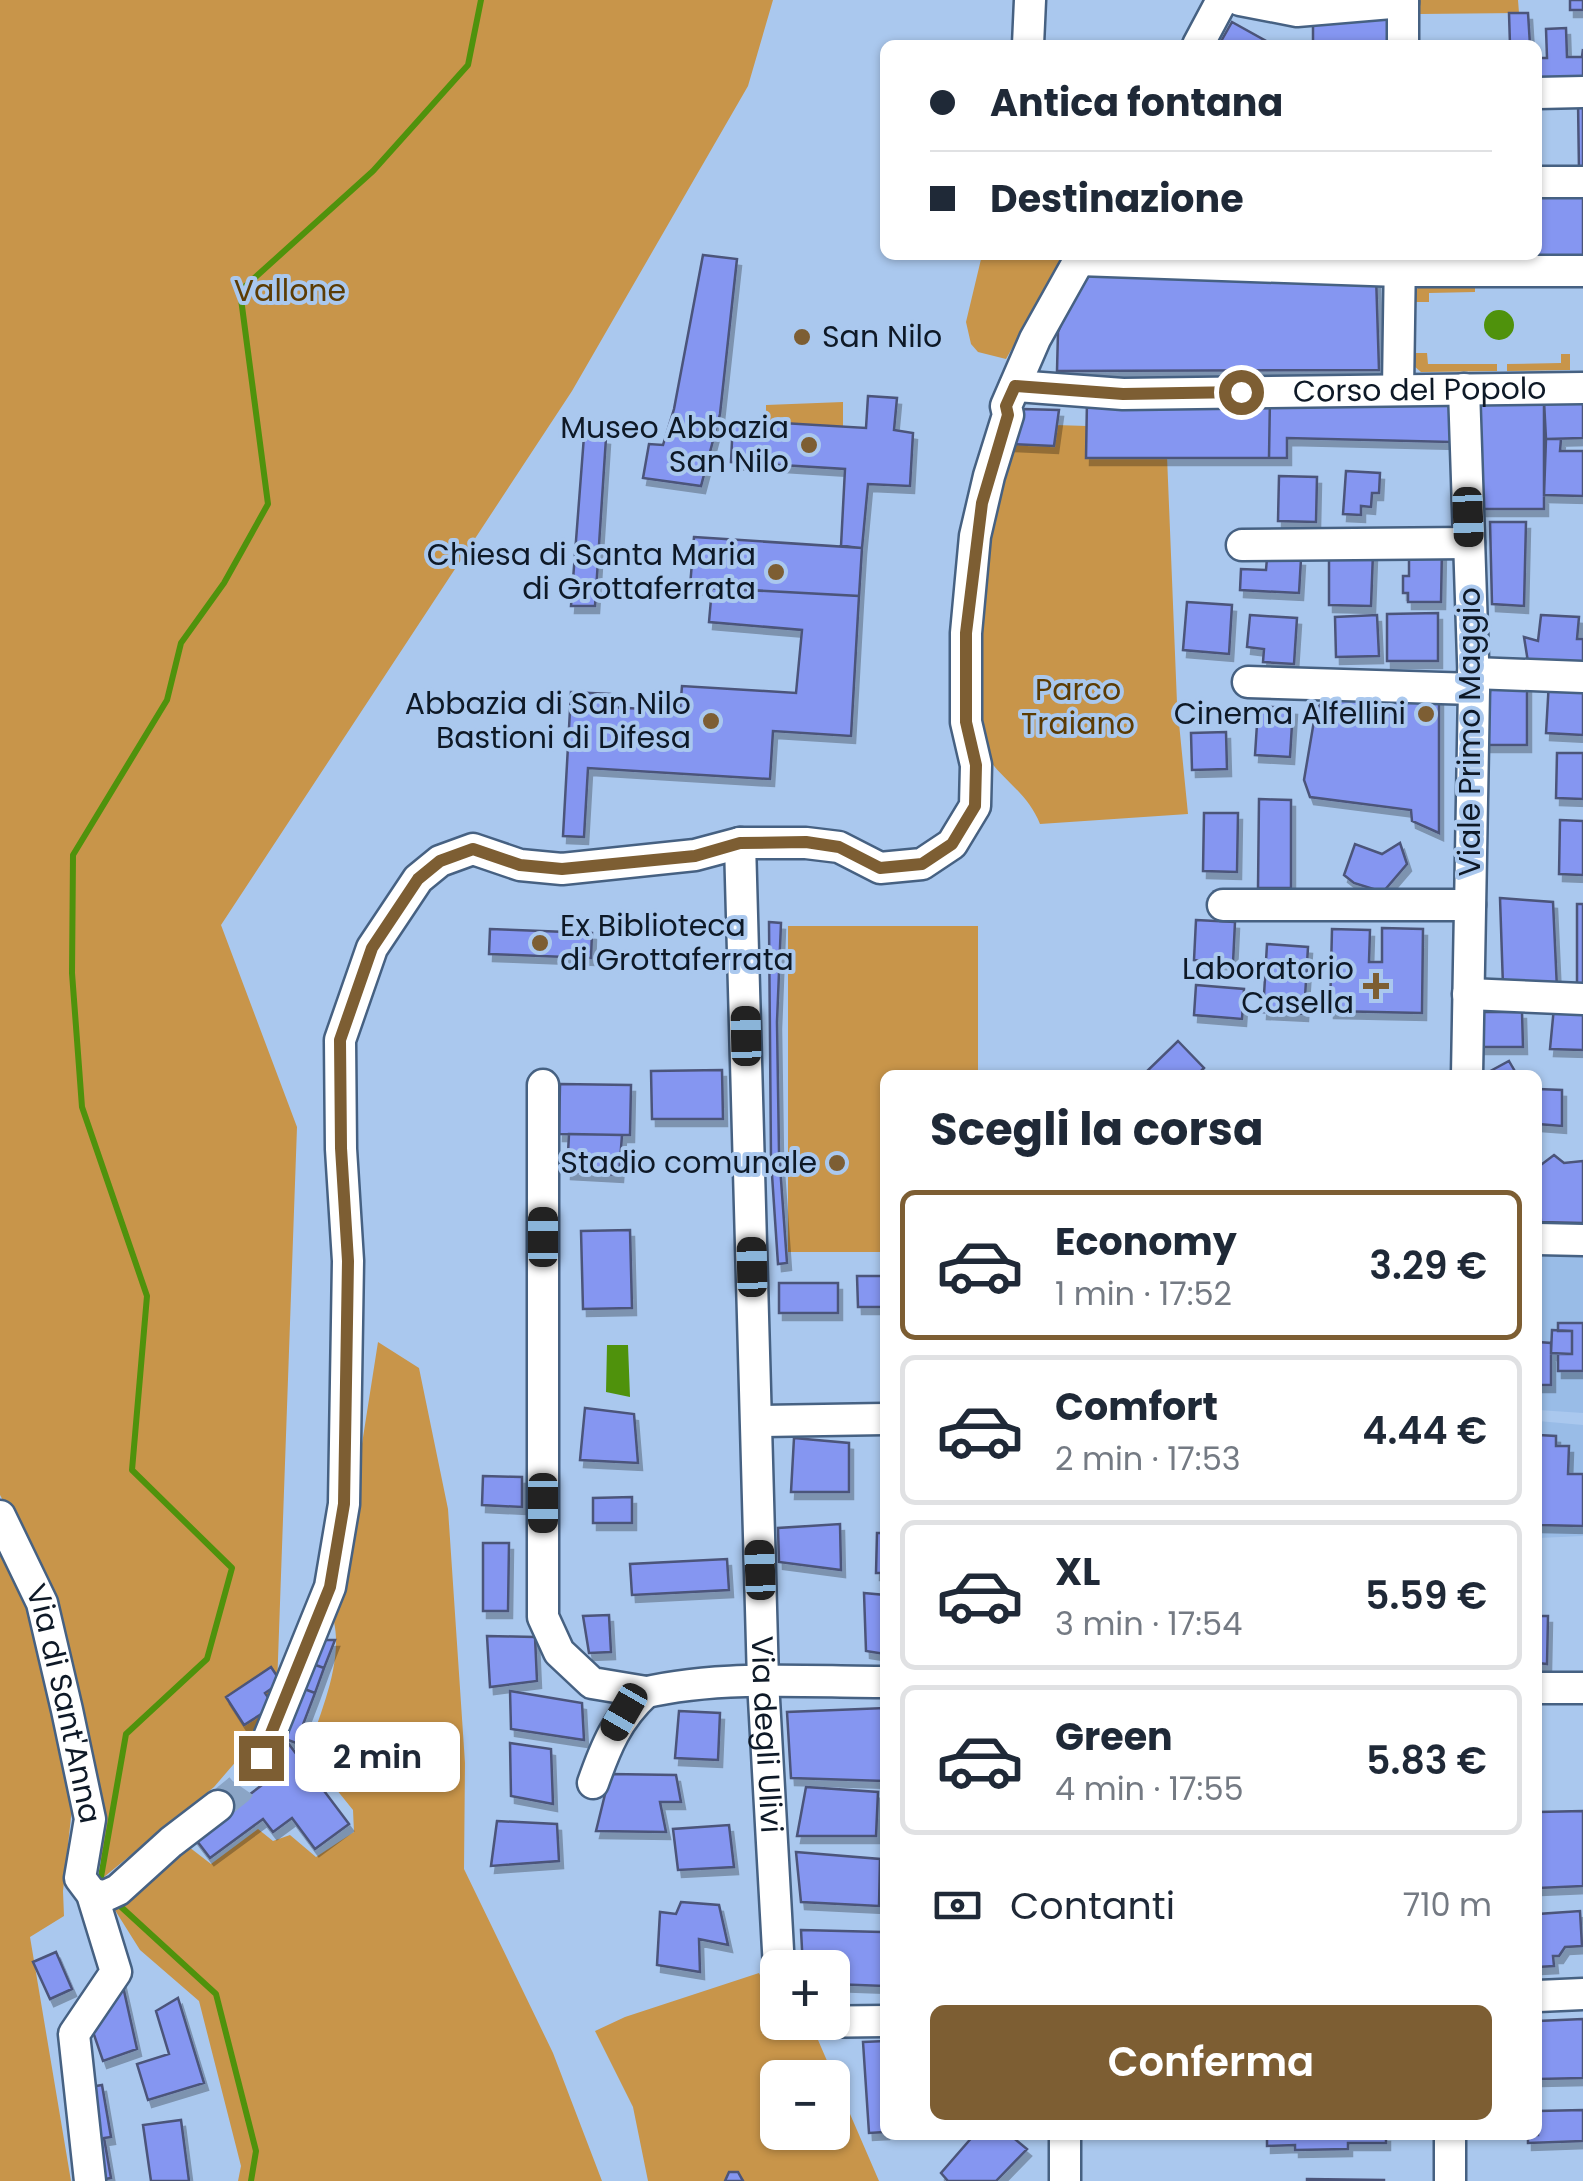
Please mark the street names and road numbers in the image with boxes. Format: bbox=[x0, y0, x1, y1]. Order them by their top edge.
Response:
street label: Corso del Popolo bbox=[1293, 366, 1547, 413]
street label: Viale Primo Maggio bbox=[1448, 587, 1491, 877]
street label: Via di Sant'Anna bbox=[15, 1577, 112, 1827]
street label: Via degli Ulivi bbox=[741, 1635, 793, 1834]

